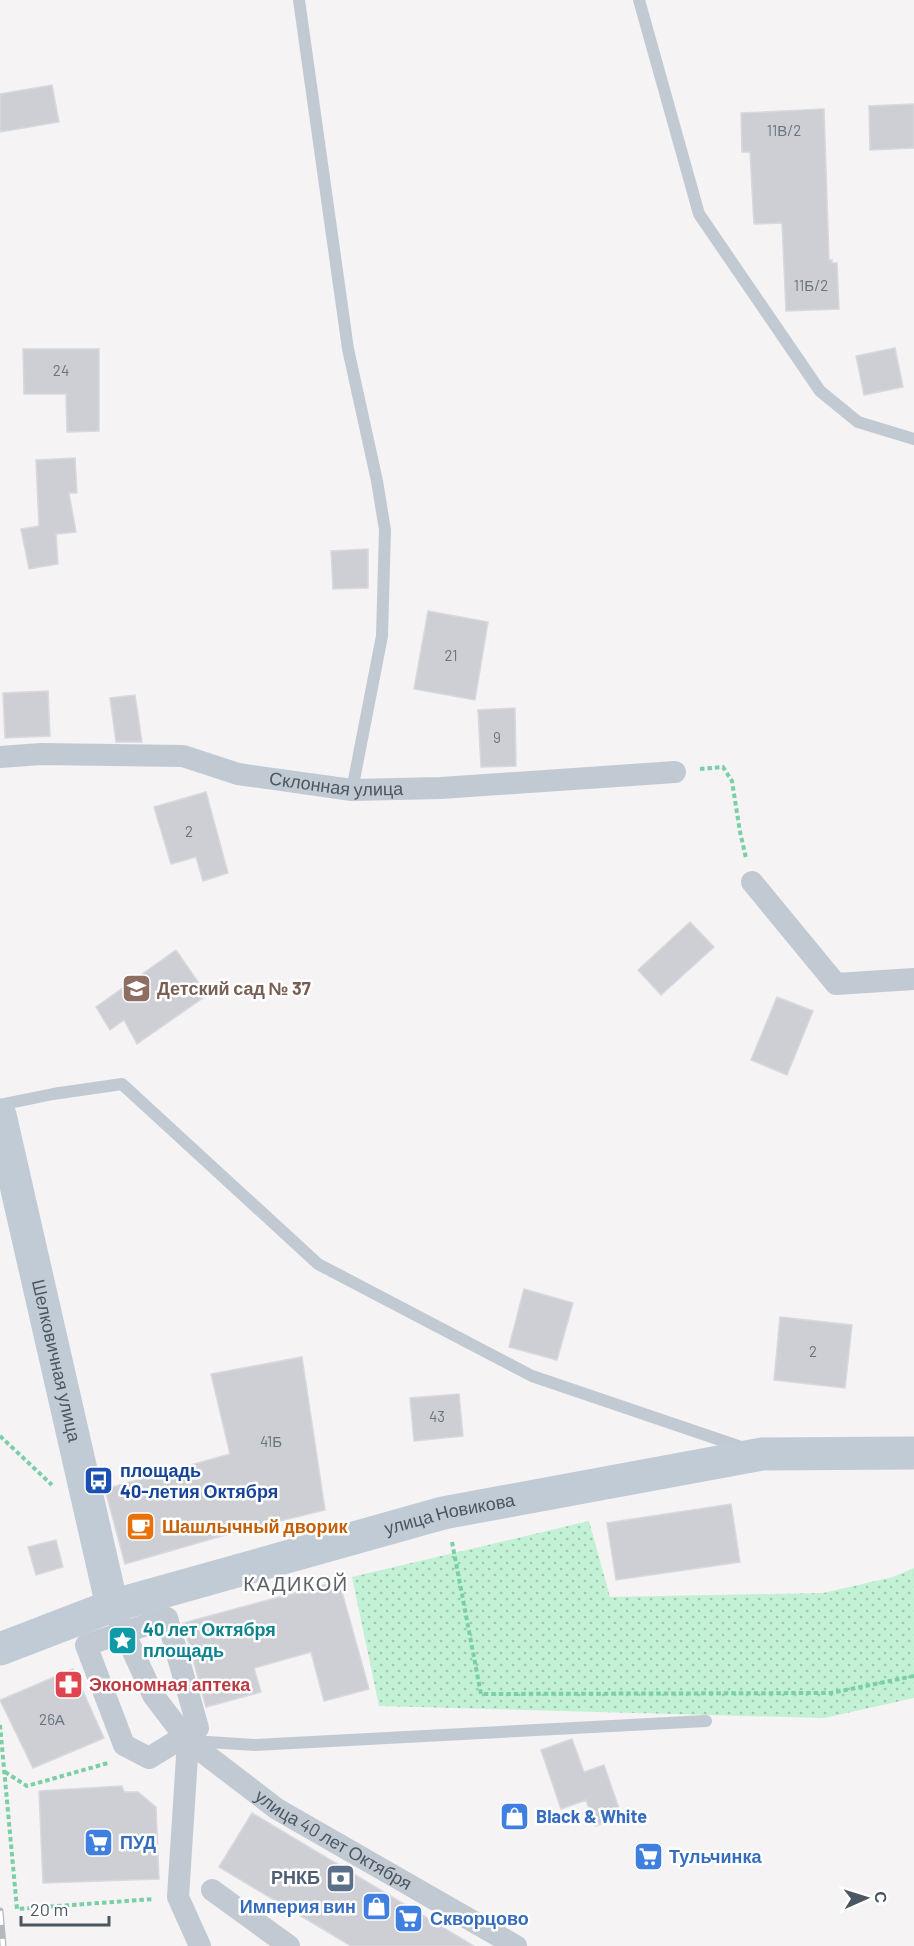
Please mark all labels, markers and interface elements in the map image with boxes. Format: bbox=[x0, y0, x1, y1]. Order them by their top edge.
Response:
house number: 11В/2 bbox=[767, 121, 801, 139]
house number: 11Б/2 bbox=[794, 276, 828, 294]
house number: 24 bbox=[53, 361, 69, 379]
house number: 21 bbox=[444, 646, 458, 664]
house number: 9 bbox=[493, 728, 501, 746]
street label: Склонная улица bbox=[268, 767, 404, 800]
house number: 2 bbox=[185, 822, 193, 840]
school or university icon: Детский сад № 37 bbox=[120, 973, 152, 1005]
place label: Детский сад № 37 bbox=[157, 977, 311, 999]
street label: Шелковичная улица bbox=[28, 1277, 86, 1445]
house number: 2 bbox=[809, 1342, 817, 1360]
house number: 43 bbox=[429, 1407, 445, 1425]
house number: 41Б bbox=[260, 1432, 282, 1450]
place label: площадь 40-летия Октября bbox=[120, 1459, 278, 1502]
bus stop icon: площадь 40-летия Октября bbox=[83, 1465, 115, 1497]
street label: улица Новикова bbox=[382, 1488, 517, 1539]
cafe icon: Шашлычный дворик bbox=[125, 1511, 157, 1543]
place label: Шашлычный дворик bbox=[162, 1515, 349, 1537]
district label: КАДИКОЙ bbox=[243, 1571, 349, 1595]
place label: 40 лет Октября площадь bbox=[143, 1618, 276, 1661]
place icon: 40 лет Октября площадь bbox=[106, 1624, 138, 1656]
pharmacy icon: Экономная аптека bbox=[52, 1669, 84, 1701]
place label: Экономная аптека bbox=[89, 1673, 251, 1695]
house number: 26А bbox=[39, 1710, 65, 1728]
street label: улица 40 лет Октября bbox=[251, 1784, 416, 1894]
shop icon: Black & White bbox=[499, 1801, 531, 1833]
place label: Black & White bbox=[536, 1805, 647, 1827]
supermarket icon: ПУД bbox=[83, 1827, 115, 1859]
place label: ПУД bbox=[120, 1831, 156, 1853]
supermarket icon: Тульчинка bbox=[632, 1841, 664, 1873]
place label: Тульчинка bbox=[669, 1845, 762, 1867]
bank icon: РНКБ bbox=[325, 1862, 357, 1894]
place label: РНКБ bbox=[271, 1866, 320, 1888]
north arrow bbox=[836, 1868, 896, 1928]
scale bar bbox=[21, 1889, 110, 1927]
shop icon: Империя вин bbox=[361, 1891, 393, 1923]
text: С bbox=[872, 1891, 891, 1904]
place label: Империя вин bbox=[240, 1895, 356, 1917]
text: 20 m bbox=[30, 1898, 68, 1920]
supermarket icon: Скворцово bbox=[393, 1903, 425, 1935]
place label: Скворцово bbox=[430, 1907, 529, 1929]

